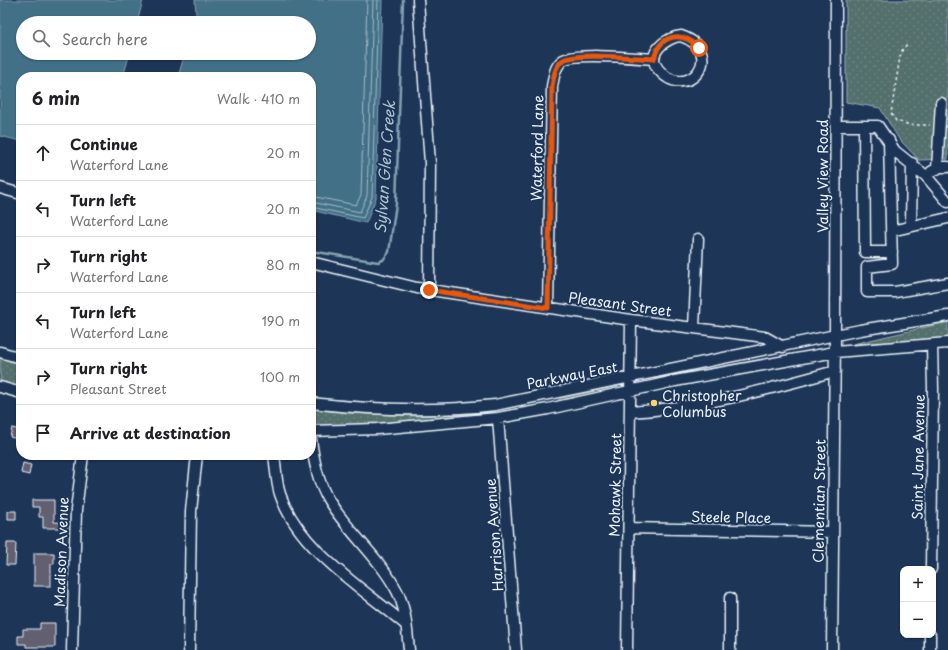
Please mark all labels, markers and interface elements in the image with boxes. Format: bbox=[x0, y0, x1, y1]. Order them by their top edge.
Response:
search box bbox=[16, 16, 316, 60]
icon: search bbox=[30, 27, 52, 49]
text: Search here bbox=[62, 27, 148, 50]
route start bbox=[690, 39, 708, 57]
text: 6 min bbox=[32, 85, 80, 111]
text: Walk · 410 m bbox=[217, 89, 300, 108]
street label: Waterford Lane bbox=[526, 95, 548, 201]
water label: Sylvan Glen Creek bbox=[368, 99, 400, 234]
street label: Valley View Road bbox=[812, 119, 833, 233]
text: Continue bbox=[70, 132, 138, 155]
icon: ahead bbox=[32, 142, 54, 164]
text: 20 m bbox=[266, 143, 300, 162]
text: Waterford Lane bbox=[70, 155, 169, 174]
text: Turn left bbox=[70, 188, 136, 211]
icon: left bbox=[32, 198, 54, 220]
text: 20 m bbox=[266, 199, 300, 218]
text: Waterford Lane bbox=[70, 211, 169, 230]
text: Turn right bbox=[70, 244, 147, 267]
icon: right bbox=[32, 254, 54, 276]
text: 80 m bbox=[266, 255, 300, 274]
text: Waterford Lane bbox=[70, 267, 169, 286]
route end bbox=[420, 281, 438, 299]
street label: Pleasant Street bbox=[567, 286, 673, 322]
text: Turn left bbox=[70, 300, 136, 323]
icon: left bbox=[32, 310, 54, 332]
text: 190 m bbox=[261, 311, 300, 330]
text: Waterford Lane bbox=[70, 323, 169, 342]
text: Turn right bbox=[70, 356, 147, 379]
street label: Parkway East bbox=[525, 356, 620, 394]
icon: right bbox=[32, 366, 54, 388]
text: 100 m bbox=[260, 367, 300, 386]
text: Pleasant Street bbox=[70, 379, 167, 398]
place label: Christopher Columbus bbox=[662, 385, 742, 422]
street label: Saint Jane Avenue bbox=[906, 394, 930, 520]
marker: Christopher Columbus bbox=[649, 398, 659, 408]
text: Arrive at destination bbox=[70, 421, 231, 444]
icon: arrive bbox=[32, 422, 54, 444]
street label: Mohawk Street bbox=[604, 433, 626, 537]
street label: Clementian Street bbox=[807, 439, 831, 563]
street label: Harrison Avenue bbox=[480, 477, 508, 592]
street label: Madison Avenue bbox=[49, 496, 73, 607]
street label: Steele Place bbox=[691, 506, 771, 528]
map controls bbox=[900, 566, 936, 638]
button: + bbox=[900, 566, 936, 602]
button: − bbox=[900, 602, 936, 638]

